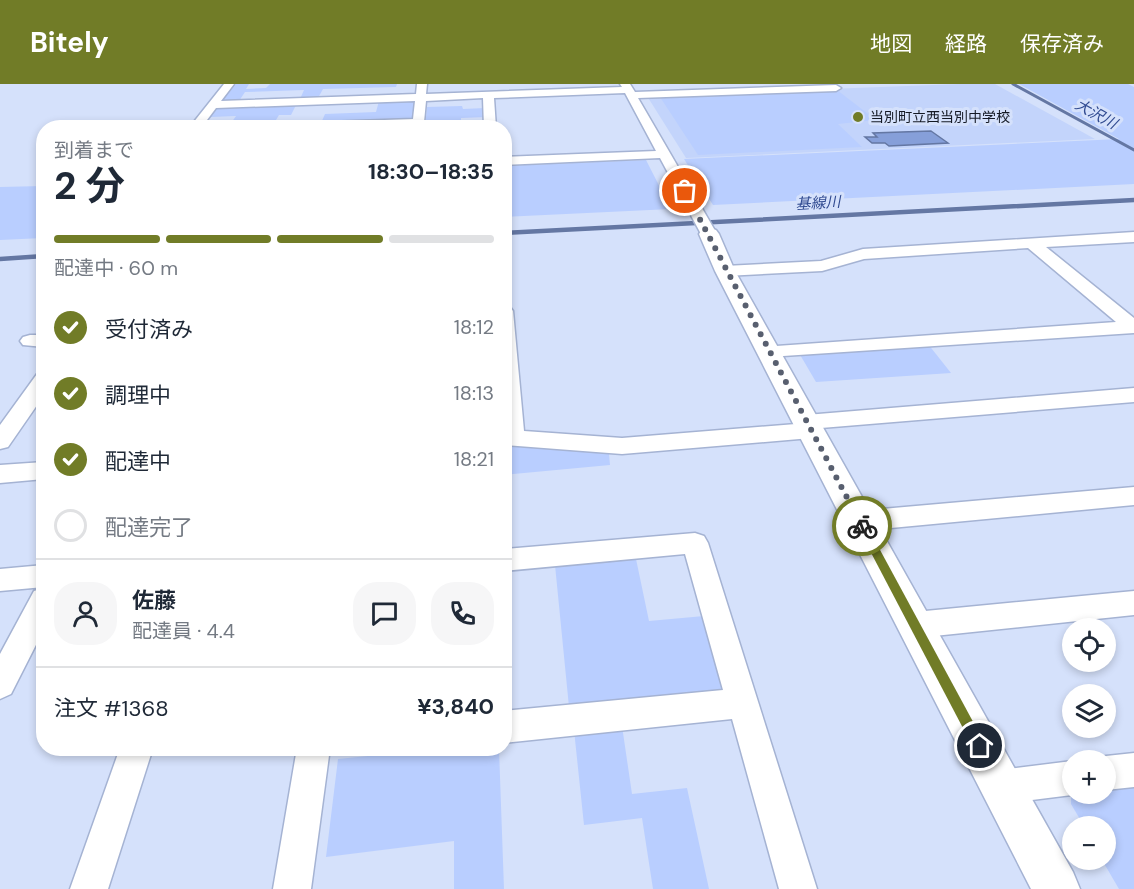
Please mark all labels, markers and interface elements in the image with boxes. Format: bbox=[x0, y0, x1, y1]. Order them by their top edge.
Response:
text: Bitely bbox=[30, 24, 109, 61]
text: 地図 bbox=[870, 30, 912, 58]
text: 経路 bbox=[945, 30, 987, 58]
text: 保存済み bbox=[1020, 30, 1104, 58]
water label: 大沢川 bbox=[1071, 94, 1122, 135]
place label: 当別町立西当別中学校 bbox=[870, 108, 1010, 126]
marker: 当別町立西当別中学校 bbox=[851, 110, 865, 124]
text: 到着まで bbox=[54, 137, 134, 163]
text: 18:30–18:35 bbox=[368, 157, 494, 186]
text: 2 分 bbox=[54, 160, 125, 211]
pin bbox=[659, 165, 710, 216]
icon: bag bbox=[668, 174, 701, 207]
water label: 基線川 bbox=[795, 192, 843, 214]
text: 配達中 · 60 m bbox=[54, 255, 178, 281]
icon: check bbox=[54, 311, 87, 344]
text: 18:12 bbox=[454, 314, 494, 340]
text: 受付済み bbox=[105, 315, 193, 344]
icon: check bbox=[54, 377, 87, 410]
text: 18:13 bbox=[454, 380, 494, 406]
text: 調理中 bbox=[105, 381, 171, 410]
icon: check bbox=[54, 443, 87, 476]
text: 18:21 bbox=[454, 446, 494, 472]
text: 配達中 bbox=[105, 447, 171, 476]
courier bbox=[832, 496, 892, 556]
icon: bike bbox=[846, 510, 879, 543]
text: 配達完了 bbox=[105, 513, 193, 542]
button: person bbox=[54, 582, 117, 645]
button: chat bbox=[353, 582, 416, 645]
button: phone bbox=[431, 582, 494, 645]
text: 佐藤 bbox=[132, 586, 176, 615]
text: 配達員 · 4.4 bbox=[132, 618, 235, 644]
map controls bbox=[1062, 618, 1116, 870]
button: locate bbox=[1062, 618, 1116, 672]
button: layers bbox=[1062, 684, 1116, 738]
text: ¥3,840 bbox=[417, 692, 494, 721]
text: 注文 #1368 bbox=[54, 694, 169, 723]
pin bbox=[954, 720, 1005, 771]
icon: home bbox=[963, 729, 996, 762]
button: + bbox=[1062, 750, 1116, 804]
button: − bbox=[1062, 816, 1116, 870]

